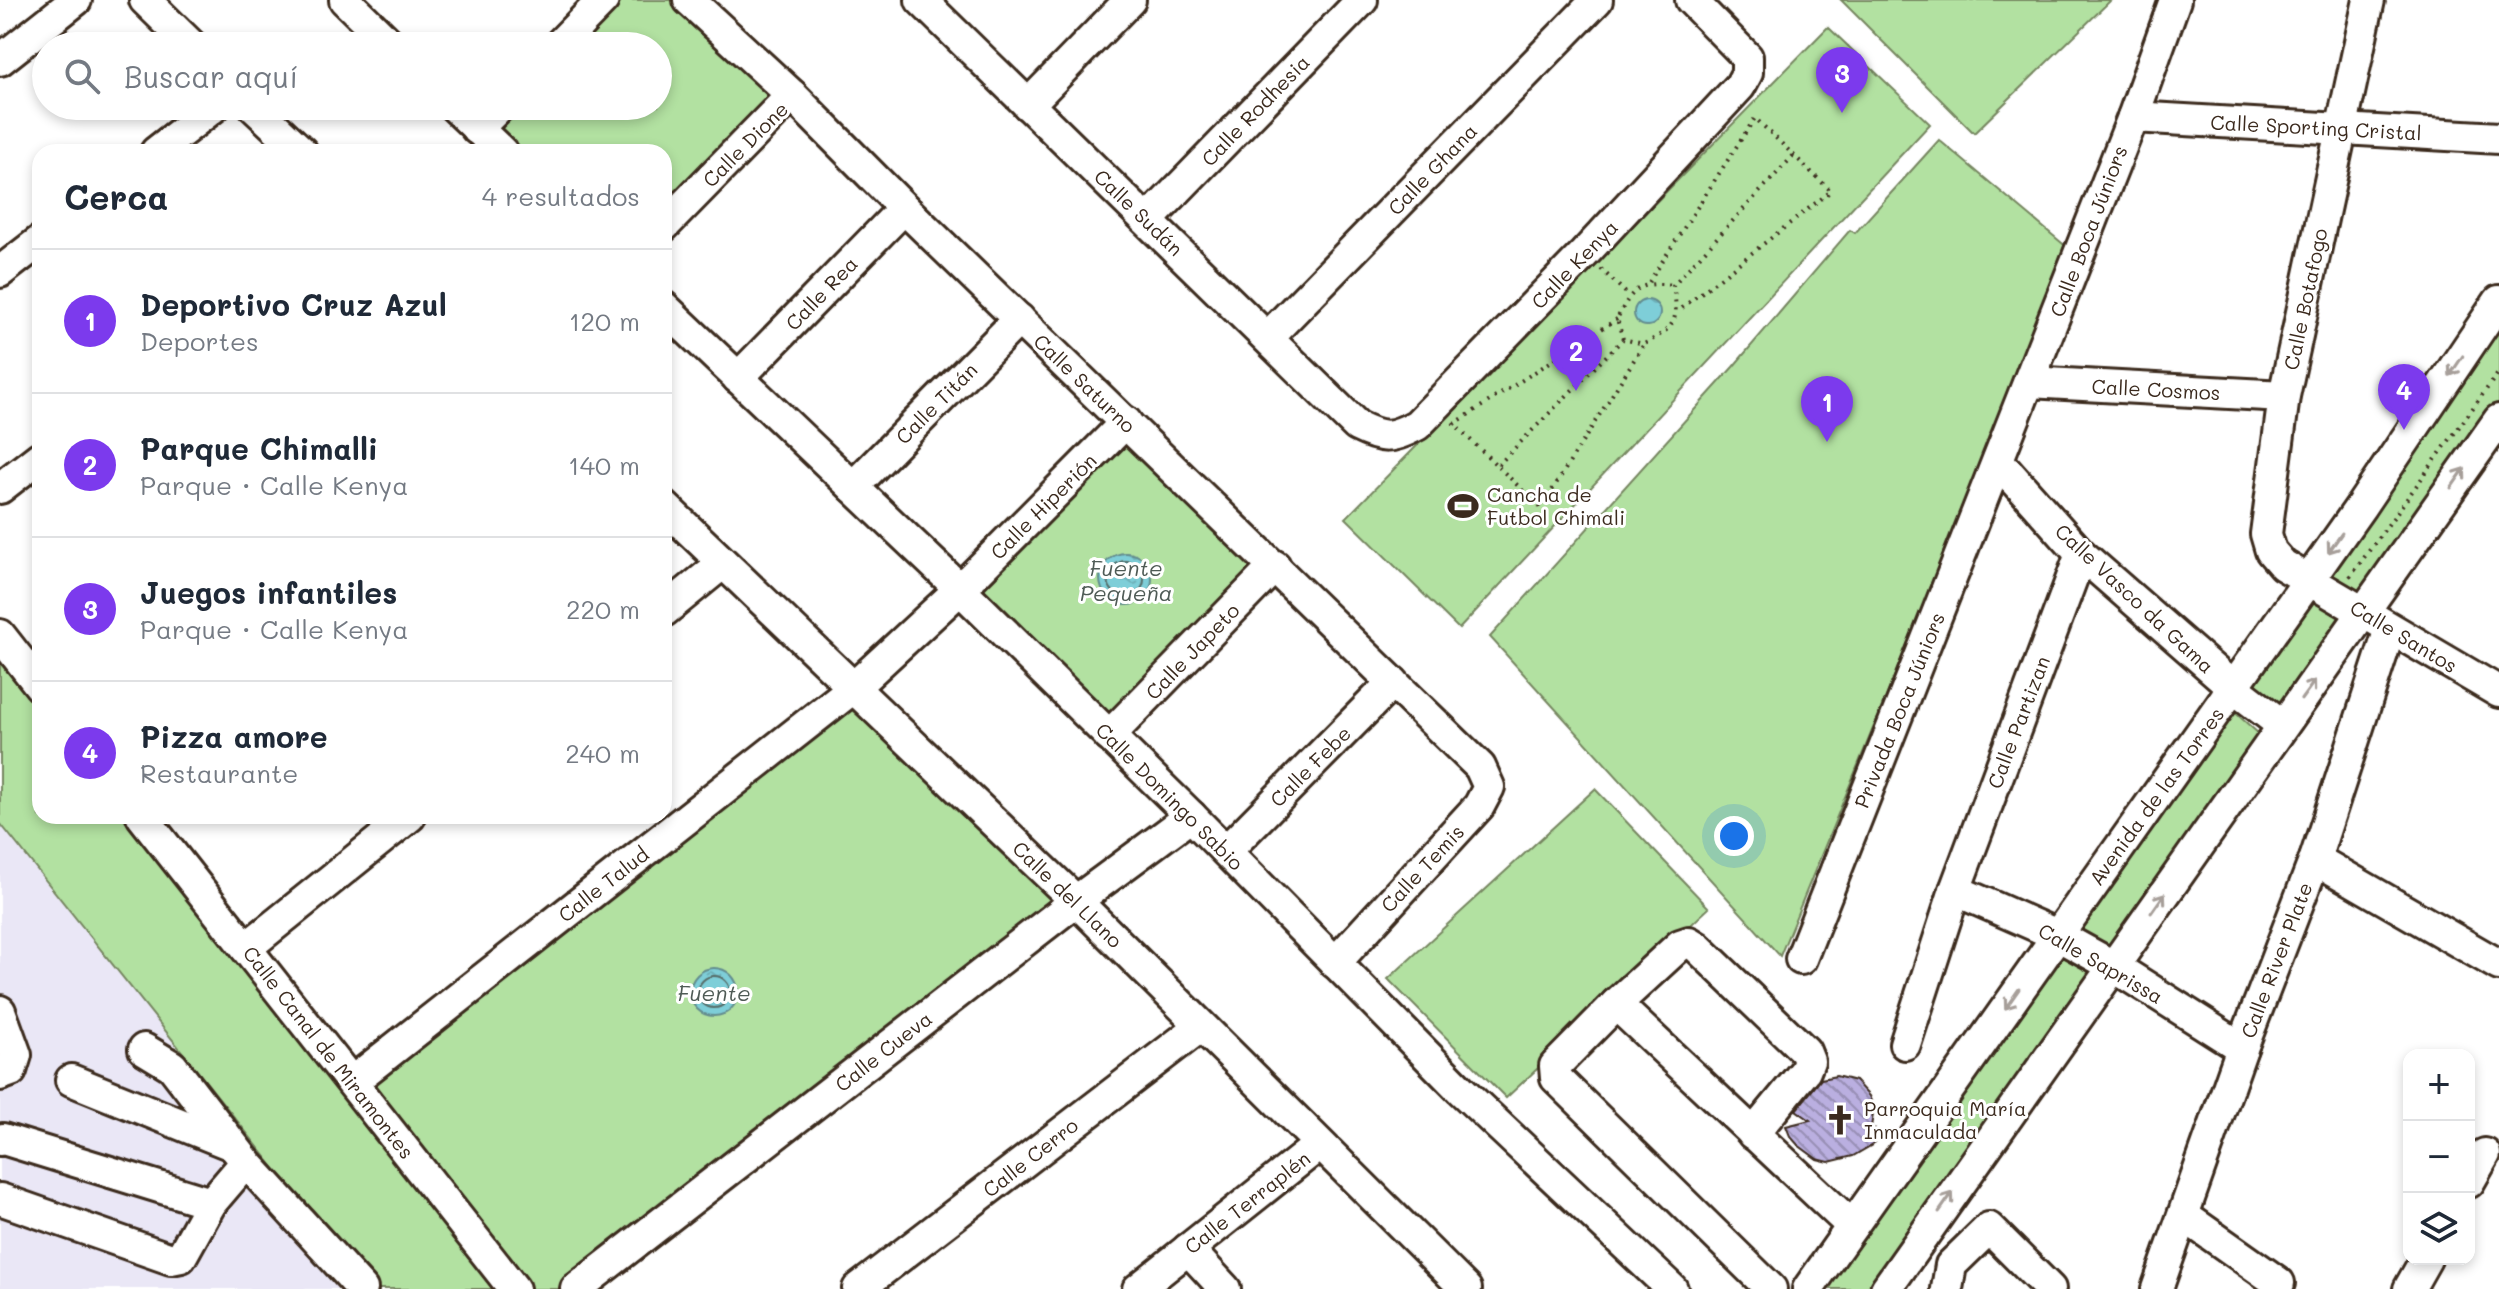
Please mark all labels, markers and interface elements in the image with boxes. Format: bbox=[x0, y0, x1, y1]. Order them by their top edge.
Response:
search box bbox=[32, 32, 672, 120]
pin: 3 bbox=[1816, 47, 1868, 113]
street label: Calle Rodhesia bbox=[1195, 49, 1315, 171]
icon: search bbox=[60, 54, 104, 98]
text: Buscar aquí bbox=[124, 56, 298, 96]
street label: Calle Dione bbox=[697, 96, 793, 192]
street label: Calle Sporting Cristal bbox=[2210, 108, 2422, 146]
street label: Calle Ghana bbox=[1382, 118, 1482, 220]
street label: Calle Boca Júniors bbox=[2043, 142, 2133, 320]
street label: Calle Sudán bbox=[1089, 163, 1189, 261]
text: Cerca bbox=[64, 174, 168, 219]
text: 4 resultados bbox=[482, 179, 640, 213]
street label: Calle Kenya bbox=[1525, 214, 1623, 314]
street label: Calle Botafogo bbox=[2277, 226, 2333, 372]
street label: Calle Rea bbox=[779, 250, 863, 336]
text: Deportivo Cruz Azul bbox=[140, 284, 447, 324]
text: 1 bbox=[84, 304, 96, 338]
text: 120 m bbox=[569, 304, 640, 338]
text: Deportes bbox=[140, 324, 259, 358]
pin: 2 bbox=[1550, 325, 1602, 391]
street label: Calle Saturno bbox=[1028, 328, 1142, 438]
one-way arrow bbox=[2447, 354, 2464, 376]
street label: Calle Titán bbox=[890, 357, 982, 449]
pin: 4 bbox=[2378, 364, 2430, 430]
street label: Calle Cosmos bbox=[2091, 373, 2221, 405]
pin: 1 bbox=[1801, 376, 1853, 442]
text: Parque Chimalli bbox=[140, 428, 378, 468]
street label: Calle Hiperión bbox=[984, 447, 1102, 565]
text: 2 bbox=[83, 448, 97, 482]
text: 140 m bbox=[568, 448, 640, 482]
text: Parque · Calle Kenya bbox=[140, 468, 408, 502]
one-way arrow bbox=[2450, 468, 2466, 490]
place label: Cancha de Futbol Chimali bbox=[1487, 481, 1625, 530]
sports icon: Cancha de Futbol Chimali bbox=[1446, 489, 1480, 523]
street label: Calle Vasco da Gama bbox=[2050, 518, 2220, 678]
one-way arrow bbox=[2327, 532, 2343, 554]
water label: Fuente Pequeña bbox=[1080, 553, 1172, 607]
text: Juegos infantiles bbox=[140, 572, 397, 612]
text: 3 bbox=[82, 592, 98, 626]
text: 220 m bbox=[566, 592, 640, 626]
street label: Calle Santos bbox=[2346, 594, 2462, 678]
street label: Calle Japeto bbox=[1139, 597, 1245, 705]
street label: Privada Boca Júniors bbox=[1848, 608, 1950, 812]
text: Parque · Calle Kenya bbox=[140, 612, 408, 646]
street label: Calle Partizan bbox=[1981, 652, 2055, 792]
one-way arrow bbox=[2299, 680, 2316, 701]
street label: Avenida de las Torres bbox=[2083, 702, 2229, 890]
text: Pizza amore bbox=[140, 716, 328, 756]
street label: Calle Domingo Sabio bbox=[1091, 717, 1250, 876]
street label: Calle Febe bbox=[1264, 720, 1356, 812]
text: 4 bbox=[82, 736, 98, 770]
text: 240 m bbox=[565, 736, 640, 770]
text: Restaurante bbox=[140, 756, 298, 790]
your location bbox=[1714, 816, 1754, 856]
street label: Calle Temis bbox=[1375, 819, 1469, 917]
street label: Calle del Llano bbox=[1008, 835, 1129, 953]
street label: Calle Talud bbox=[553, 841, 653, 927]
street label: Calle River Plate bbox=[2234, 878, 2318, 1042]
one-way arrow bbox=[2150, 892, 2166, 914]
street label: Calle Saprissa bbox=[2034, 917, 2168, 1009]
street label: Calle Canal de Miramontes bbox=[238, 940, 420, 1164]
water label: Fuente bbox=[677, 978, 751, 1007]
one-way arrow bbox=[2004, 987, 2020, 1009]
street label: Calle Cueva bbox=[829, 1005, 937, 1097]
map controls bbox=[2403, 1049, 2475, 1265]
button: + bbox=[2403, 1049, 2475, 1121]
place label: Parroquia María Inmaculada bbox=[1864, 1095, 2027, 1144]
church icon: Parroquia María Inmaculada bbox=[1823, 1103, 1857, 1137]
street label: Calle Cerro bbox=[977, 1112, 1083, 1202]
button: − bbox=[2403, 1121, 2475, 1193]
street label: Calle Terraplén bbox=[1179, 1145, 1315, 1259]
one-way arrow bbox=[1938, 1191, 1954, 1213]
button: layers bbox=[2403, 1193, 2475, 1265]

